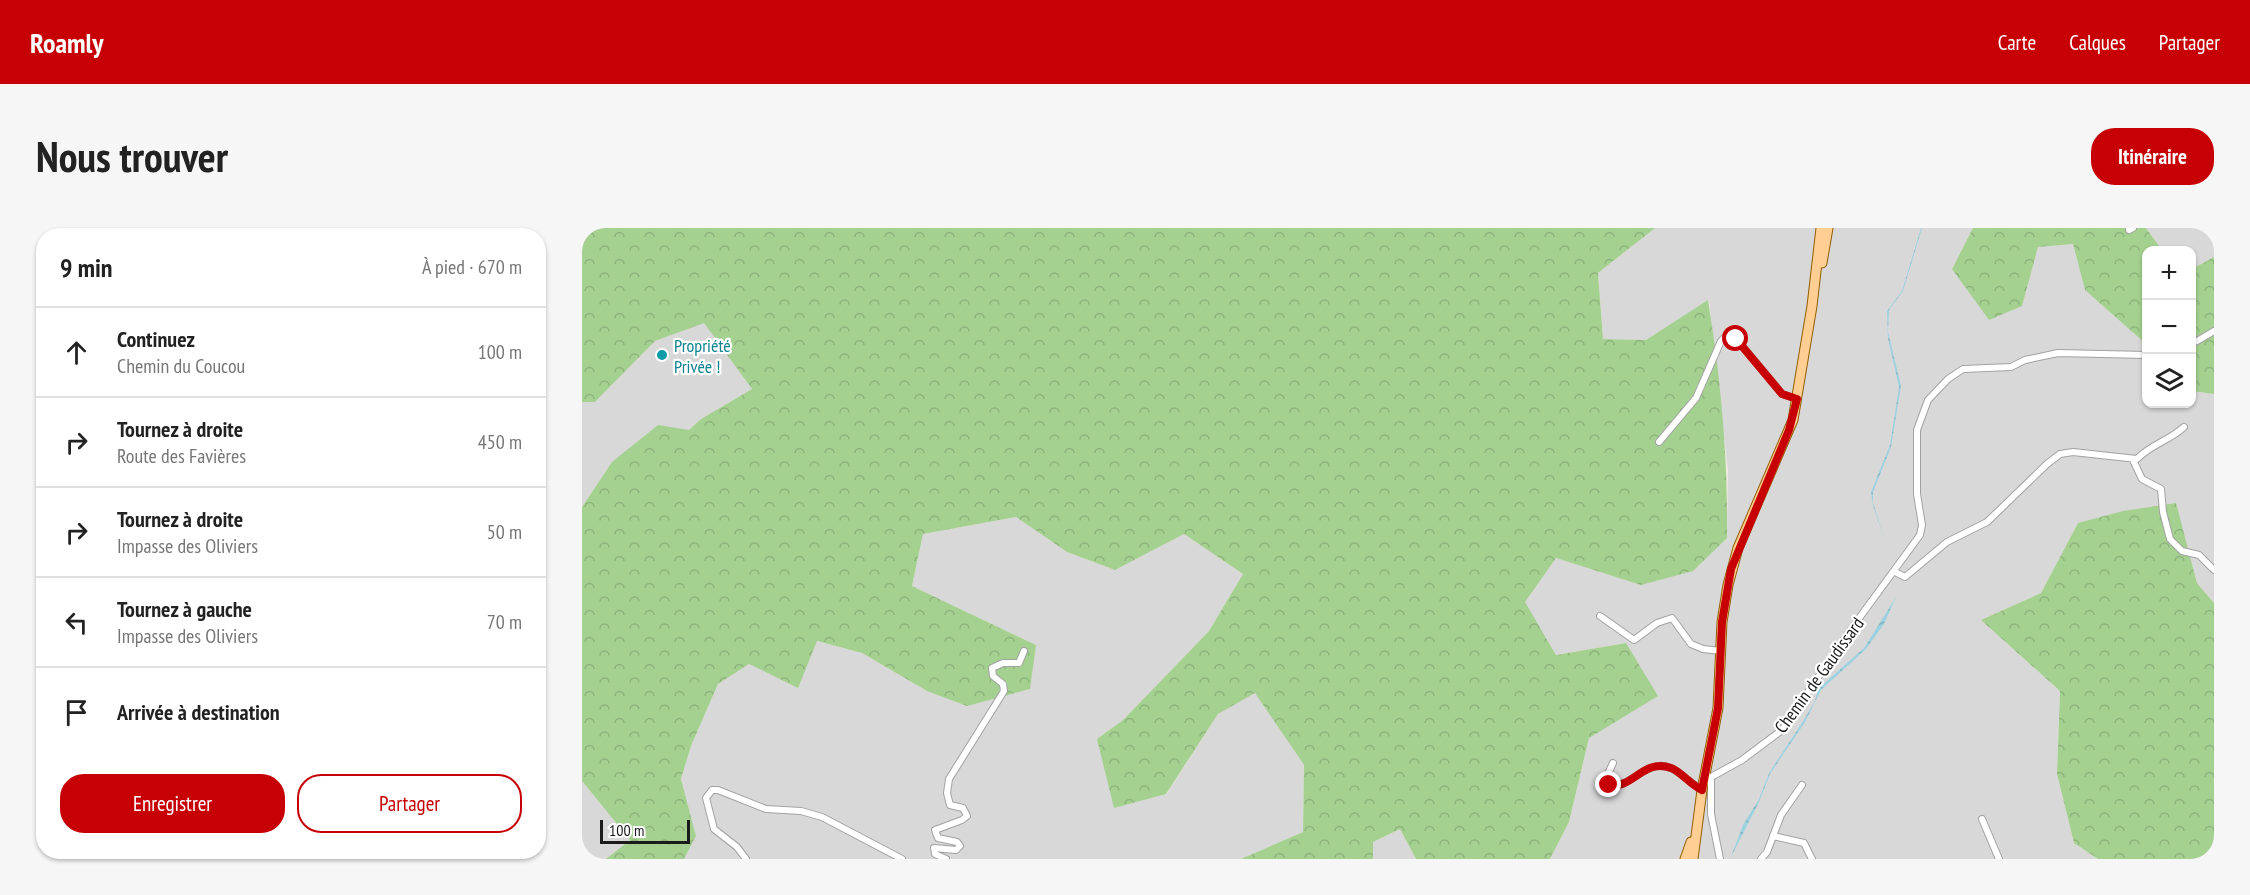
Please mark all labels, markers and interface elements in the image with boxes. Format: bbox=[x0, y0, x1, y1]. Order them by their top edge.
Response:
text: Roamly bbox=[30, 24, 104, 61]
text: Carte bbox=[1998, 29, 2036, 56]
text: Calques bbox=[2069, 29, 2126, 56]
text: Partager bbox=[2159, 29, 2220, 56]
button: Itinéraire bbox=[2091, 128, 2214, 185]
text: Nous trouver bbox=[36, 129, 228, 184]
map controls bbox=[2142, 246, 2196, 408]
button: + bbox=[2142, 246, 2196, 300]
text: 9 min bbox=[60, 251, 113, 284]
text: À pied · 670 m bbox=[422, 254, 522, 280]
button: − bbox=[2142, 300, 2196, 354]
text: Continuez bbox=[117, 325, 195, 353]
route start bbox=[1722, 325, 1748, 351]
place label: Propriété Privée ! bbox=[674, 334, 731, 378]
icon: ahead bbox=[60, 336, 93, 369]
text: 100 m bbox=[478, 339, 522, 365]
marker: Propriété Privée ! bbox=[655, 348, 669, 362]
text: Chemin du Coucou bbox=[117, 353, 245, 379]
button: layers bbox=[2142, 354, 2196, 408]
text: Tournez à droite bbox=[117, 415, 243, 443]
icon: right bbox=[60, 426, 93, 459]
text: 450 m bbox=[478, 429, 522, 455]
text: Route des Favières bbox=[117, 443, 246, 469]
text: Tournez à droite bbox=[117, 505, 243, 533]
icon: right bbox=[60, 516, 93, 549]
text: 50 m bbox=[487, 519, 522, 545]
text: Impasse des Oliviers bbox=[117, 533, 258, 559]
text: Tournez à gauche bbox=[117, 595, 252, 623]
icon: left bbox=[60, 606, 93, 639]
text: 70 m bbox=[487, 609, 522, 635]
street label: Chemin de Gaudissard bbox=[1769, 613, 1869, 737]
text: Impasse des Oliviers bbox=[117, 623, 258, 649]
icon: arrive bbox=[60, 696, 93, 729]
text: Arrivée à destination bbox=[117, 698, 280, 726]
route end bbox=[1595, 771, 1621, 797]
button: Enregistrer bbox=[60, 774, 285, 833]
button: Partager bbox=[297, 774, 522, 833]
scale bar bbox=[600, 817, 690, 844]
text: 100 m bbox=[609, 820, 644, 840]

